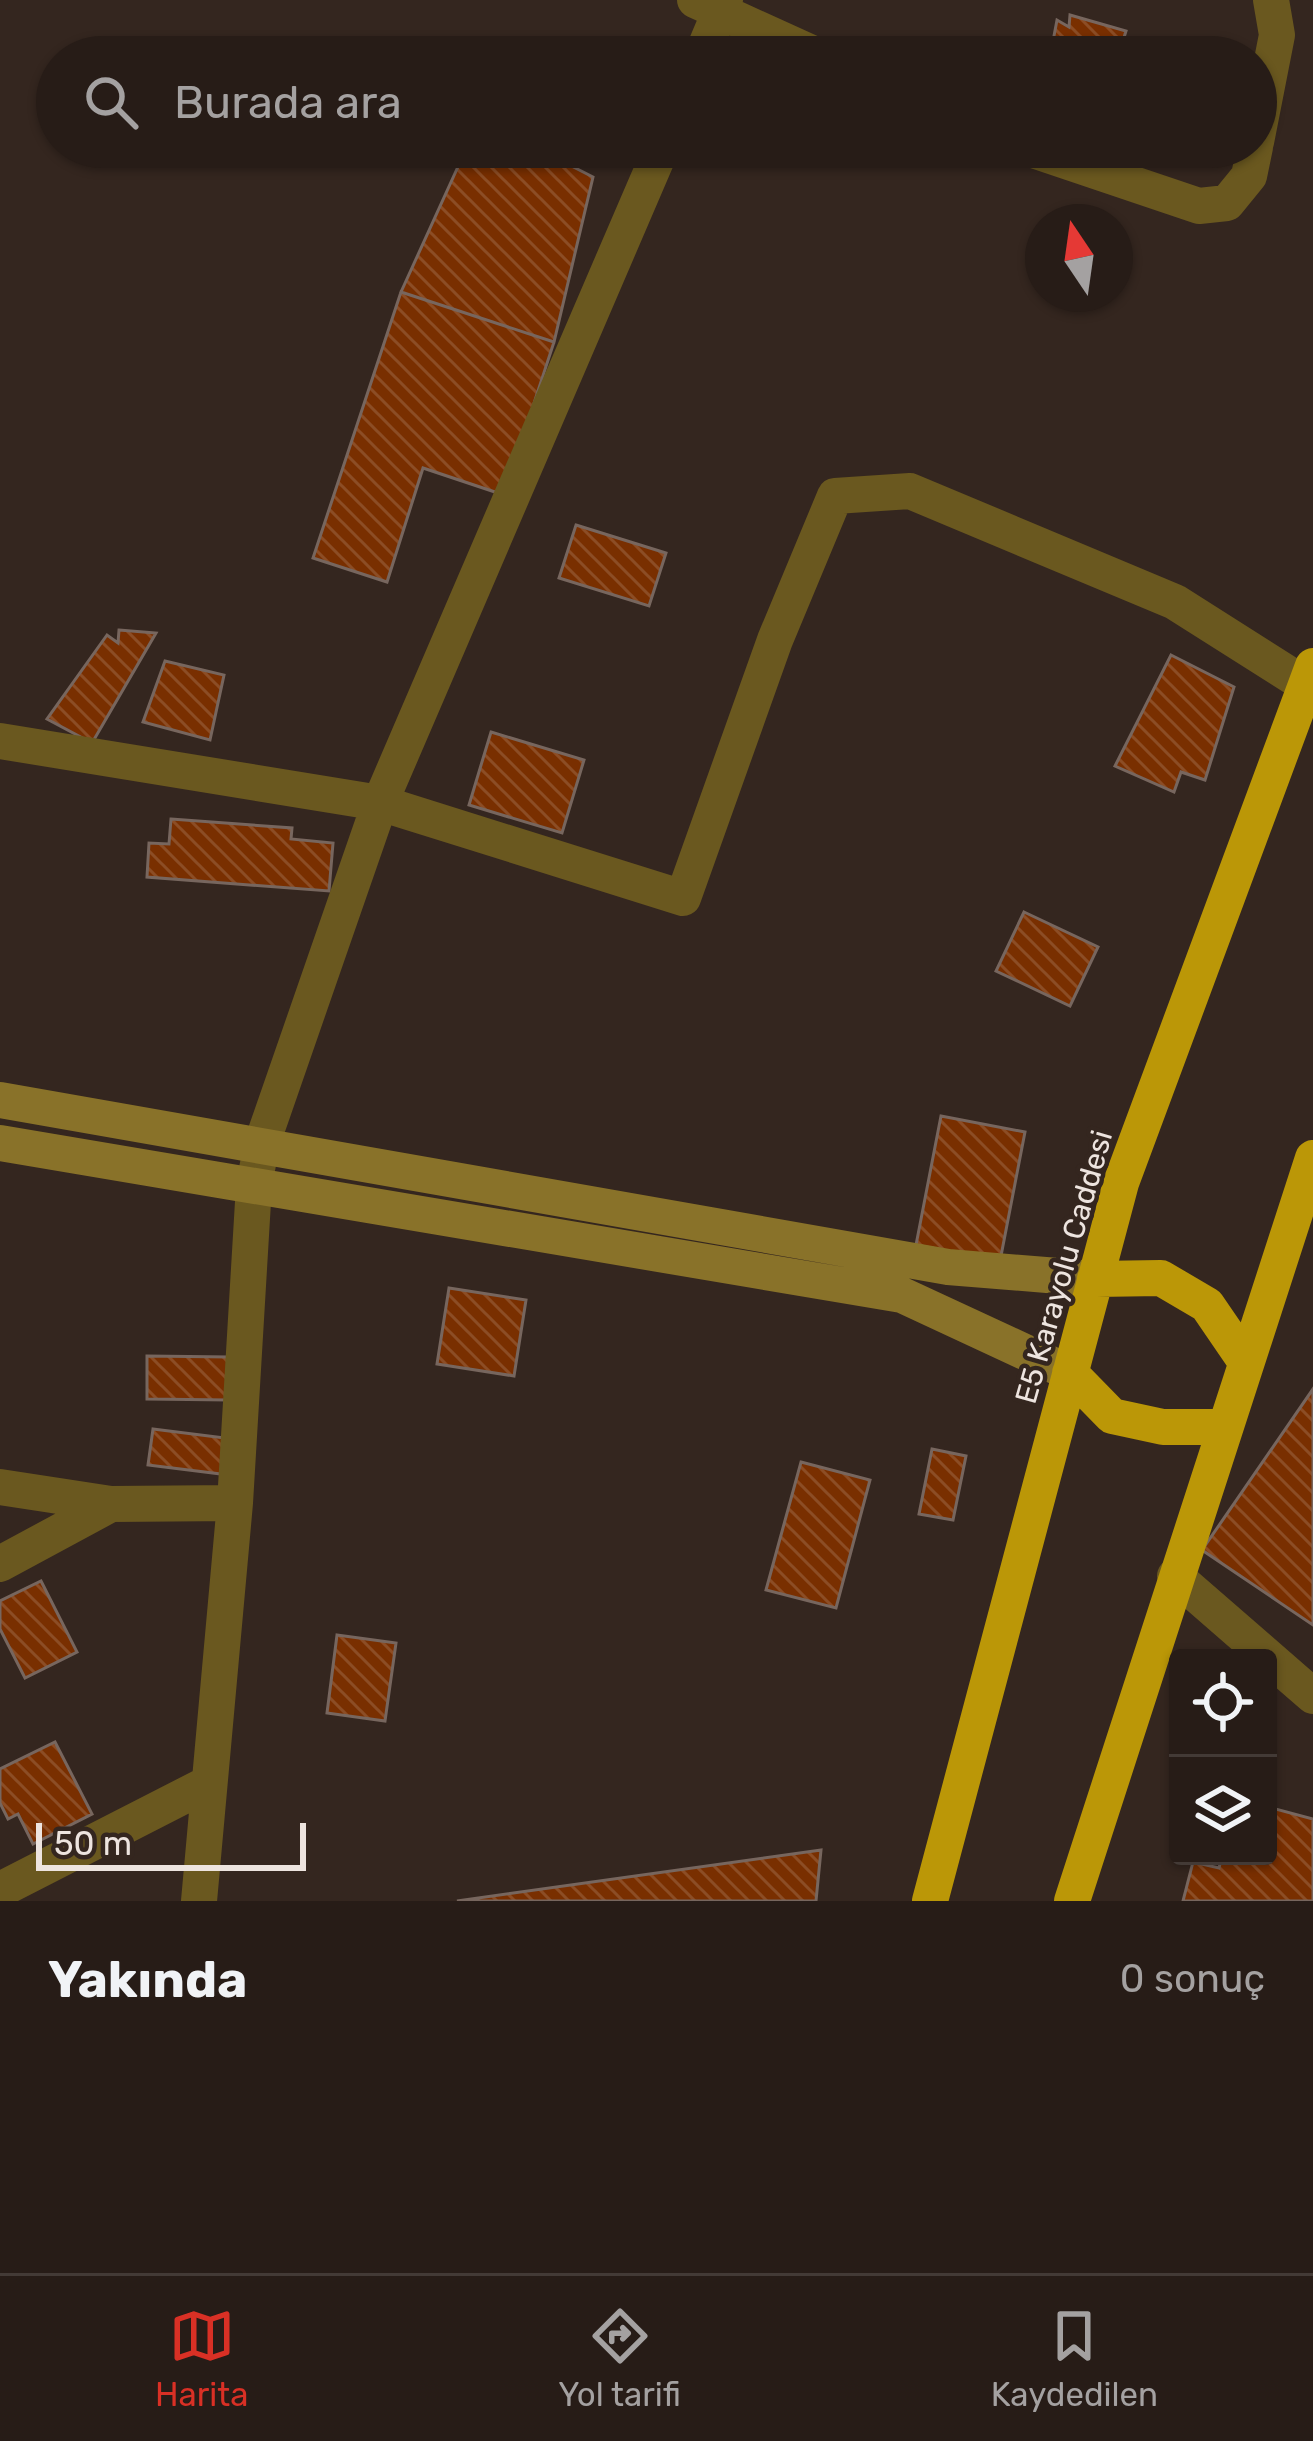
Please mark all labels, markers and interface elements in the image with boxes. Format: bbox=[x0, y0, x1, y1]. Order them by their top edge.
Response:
search box bbox=[36, 36, 1277, 168]
icon: search bbox=[78, 69, 144, 135]
text: Burada ara bbox=[174, 76, 402, 129]
north arrow bbox=[1025, 204, 1133, 312]
street label: E5 Karayolu Caddesi bbox=[1008, 1126, 1120, 1408]
map controls bbox=[1169, 1649, 1277, 1865]
button: locate bbox=[1169, 1649, 1277, 1757]
button: layers bbox=[1169, 1757, 1277, 1865]
scale bar bbox=[36, 1817, 306, 1870]
text: 50 m bbox=[54, 1824, 132, 1863]
text: Yakında bbox=[48, 1949, 247, 2010]
text: 0 sonuç bbox=[1120, 1956, 1265, 2002]
tab: Harita bbox=[155, 2303, 248, 2414]
tab: Yol tarifi bbox=[558, 2303, 681, 2414]
tab: Kaydedilen bbox=[991, 2303, 1158, 2414]

